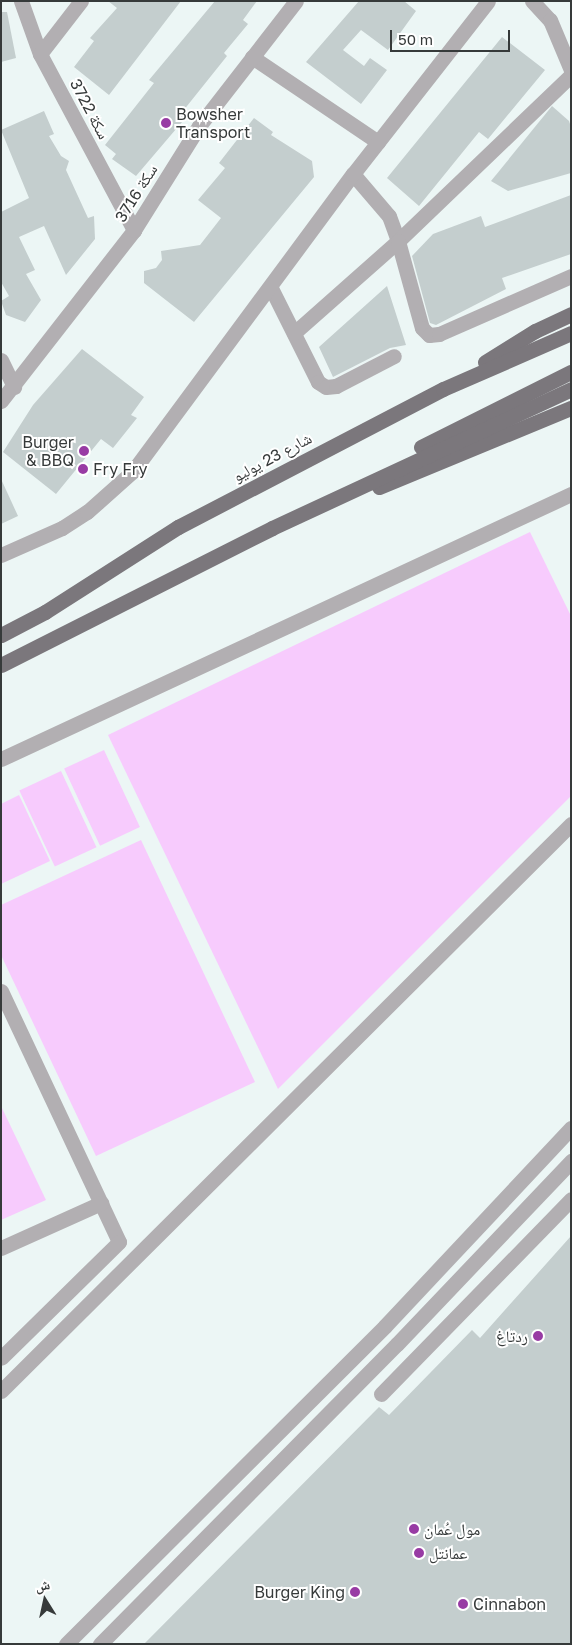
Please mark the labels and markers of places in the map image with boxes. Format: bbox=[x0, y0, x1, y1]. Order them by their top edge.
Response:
place label: Bowsher Transport bbox=[176, 104, 250, 142]
marker: Bowsher Transport bbox=[160, 117, 172, 129]
place label: Burger & BBQ bbox=[22, 432, 74, 470]
marker: Burger & BBQ bbox=[78, 445, 90, 457]
place label: Fry Fry bbox=[93, 459, 147, 479]
marker: Fry Fry bbox=[77, 463, 89, 475]
place label: ردتاغ bbox=[496, 1326, 528, 1346]
marker: ردتاغ bbox=[532, 1330, 544, 1342]
place label: مول عُمان bbox=[424, 1519, 480, 1539]
marker: مول عُمان bbox=[408, 1523, 420, 1535]
place label: عمانتل bbox=[429, 1543, 467, 1563]
marker: عمانتل bbox=[413, 1547, 425, 1559]
place label: Burger King bbox=[254, 1582, 345, 1602]
marker: Burger King bbox=[349, 1586, 361, 1598]
place label: Cinnabon bbox=[473, 1594, 546, 1614]
marker: Cinnabon bbox=[457, 1598, 469, 1610]

